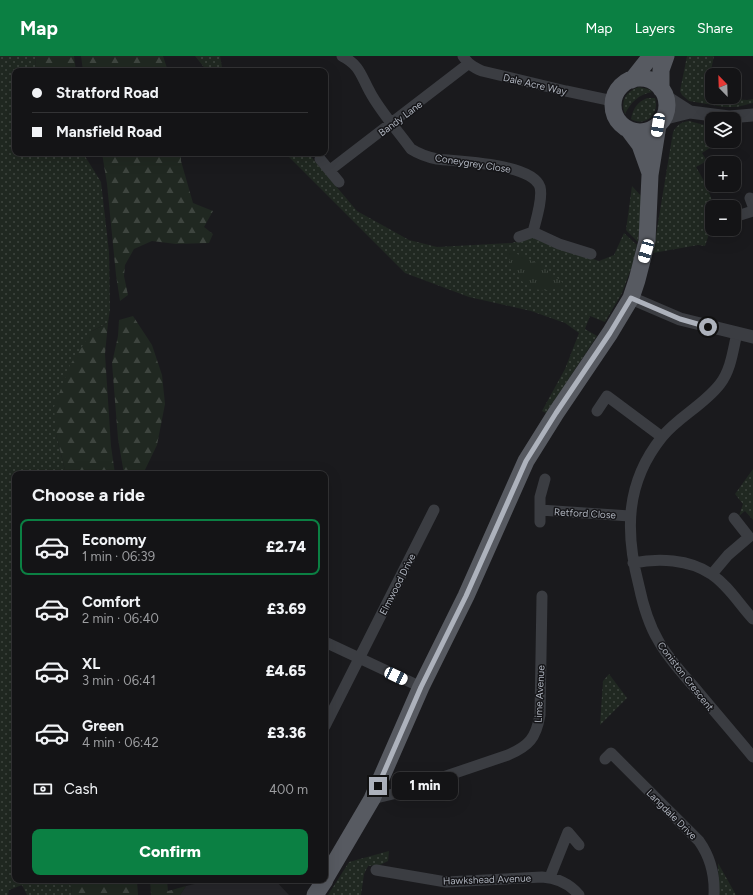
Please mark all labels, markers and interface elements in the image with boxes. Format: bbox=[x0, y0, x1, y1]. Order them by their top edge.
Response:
text: Map bbox=[20, 17, 58, 40]
text: Map bbox=[585, 20, 613, 37]
text: Layers bbox=[635, 20, 675, 37]
text: Share bbox=[697, 20, 733, 37]
north arrow bbox=[705, 68, 741, 104]
map controls bbox=[705, 68, 741, 236]
street label: Dale Acre Way bbox=[502, 71, 569, 98]
text: Stratford Road bbox=[56, 84, 159, 102]
street label: Bandy Lane bbox=[376, 97, 425, 139]
car bbox=[650, 112, 666, 138]
button: layers bbox=[705, 112, 741, 148]
text: Mansfield Road bbox=[56, 123, 162, 141]
street label: Coneygrey Close bbox=[434, 151, 512, 176]
button: + bbox=[705, 156, 741, 192]
button: − bbox=[705, 200, 741, 236]
car bbox=[637, 238, 655, 264]
route start bbox=[699, 318, 717, 336]
text: Choose a ride bbox=[32, 484, 145, 506]
street label: Retford Close bbox=[554, 505, 617, 522]
icon: car bbox=[34, 529, 70, 565]
text: Economy bbox=[82, 531, 147, 549]
text: £2.74 bbox=[266, 538, 306, 556]
text: 1 min · 06:39 bbox=[82, 549, 155, 564]
street label: Elmwood Drive bbox=[376, 551, 419, 617]
icon: car bbox=[34, 591, 70, 627]
text: Comfort bbox=[82, 593, 141, 611]
text: £3.69 bbox=[267, 600, 306, 618]
text: 2 min · 06:40 bbox=[82, 611, 159, 626]
street label: Coniston Crescent bbox=[655, 639, 717, 714]
icon: car bbox=[34, 653, 70, 689]
text: XL bbox=[82, 655, 100, 673]
text: £4.65 bbox=[266, 662, 306, 680]
street label: Lime Avenue bbox=[531, 664, 548, 723]
car bbox=[383, 665, 409, 687]
text: 3 min · 06:41 bbox=[82, 673, 156, 688]
icon: car bbox=[34, 715, 70, 751]
text: Green bbox=[82, 717, 124, 735]
text: £3.36 bbox=[267, 724, 306, 742]
text: 4 min · 06:42 bbox=[82, 735, 159, 750]
callout: 1 min bbox=[392, 772, 458, 800]
route end bbox=[369, 777, 387, 795]
icon: cash bbox=[32, 778, 54, 800]
text: 1 min bbox=[409, 778, 441, 793]
text: Cash bbox=[64, 780, 98, 798]
text: 400 m bbox=[269, 782, 308, 797]
street label: Langdale Drive bbox=[644, 786, 700, 843]
button: Confirm bbox=[32, 829, 308, 875]
street label: Hawkshead Avenue bbox=[443, 871, 532, 888]

